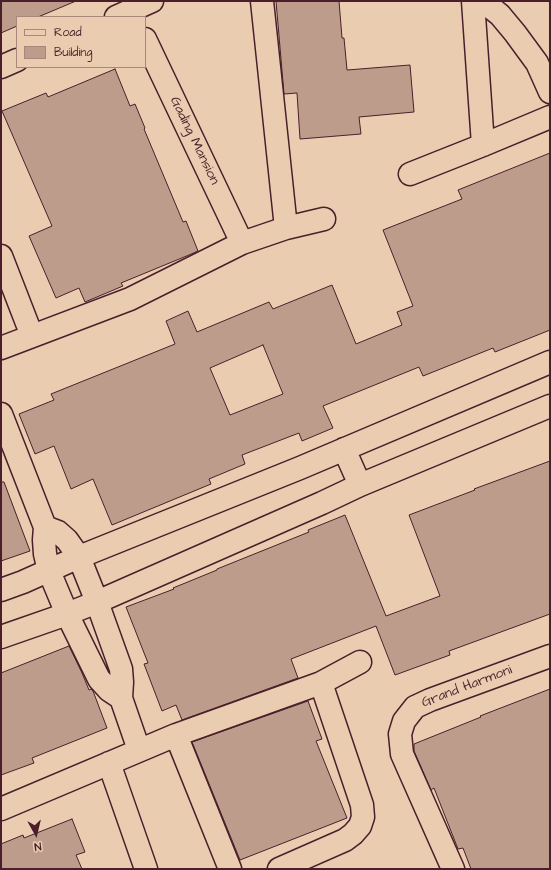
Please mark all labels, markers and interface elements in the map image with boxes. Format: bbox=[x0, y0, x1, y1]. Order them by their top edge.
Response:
legend bbox=[16, 16, 146, 68]
text: Road bbox=[54, 24, 82, 41]
text: Building bbox=[54, 44, 92, 61]
street label: Gading Mansion bbox=[165, 94, 223, 188]
street label: Grand Harmoni bbox=[419, 662, 515, 712]
north arrow bbox=[16, 814, 56, 854]
text: N bbox=[33, 838, 42, 854]

